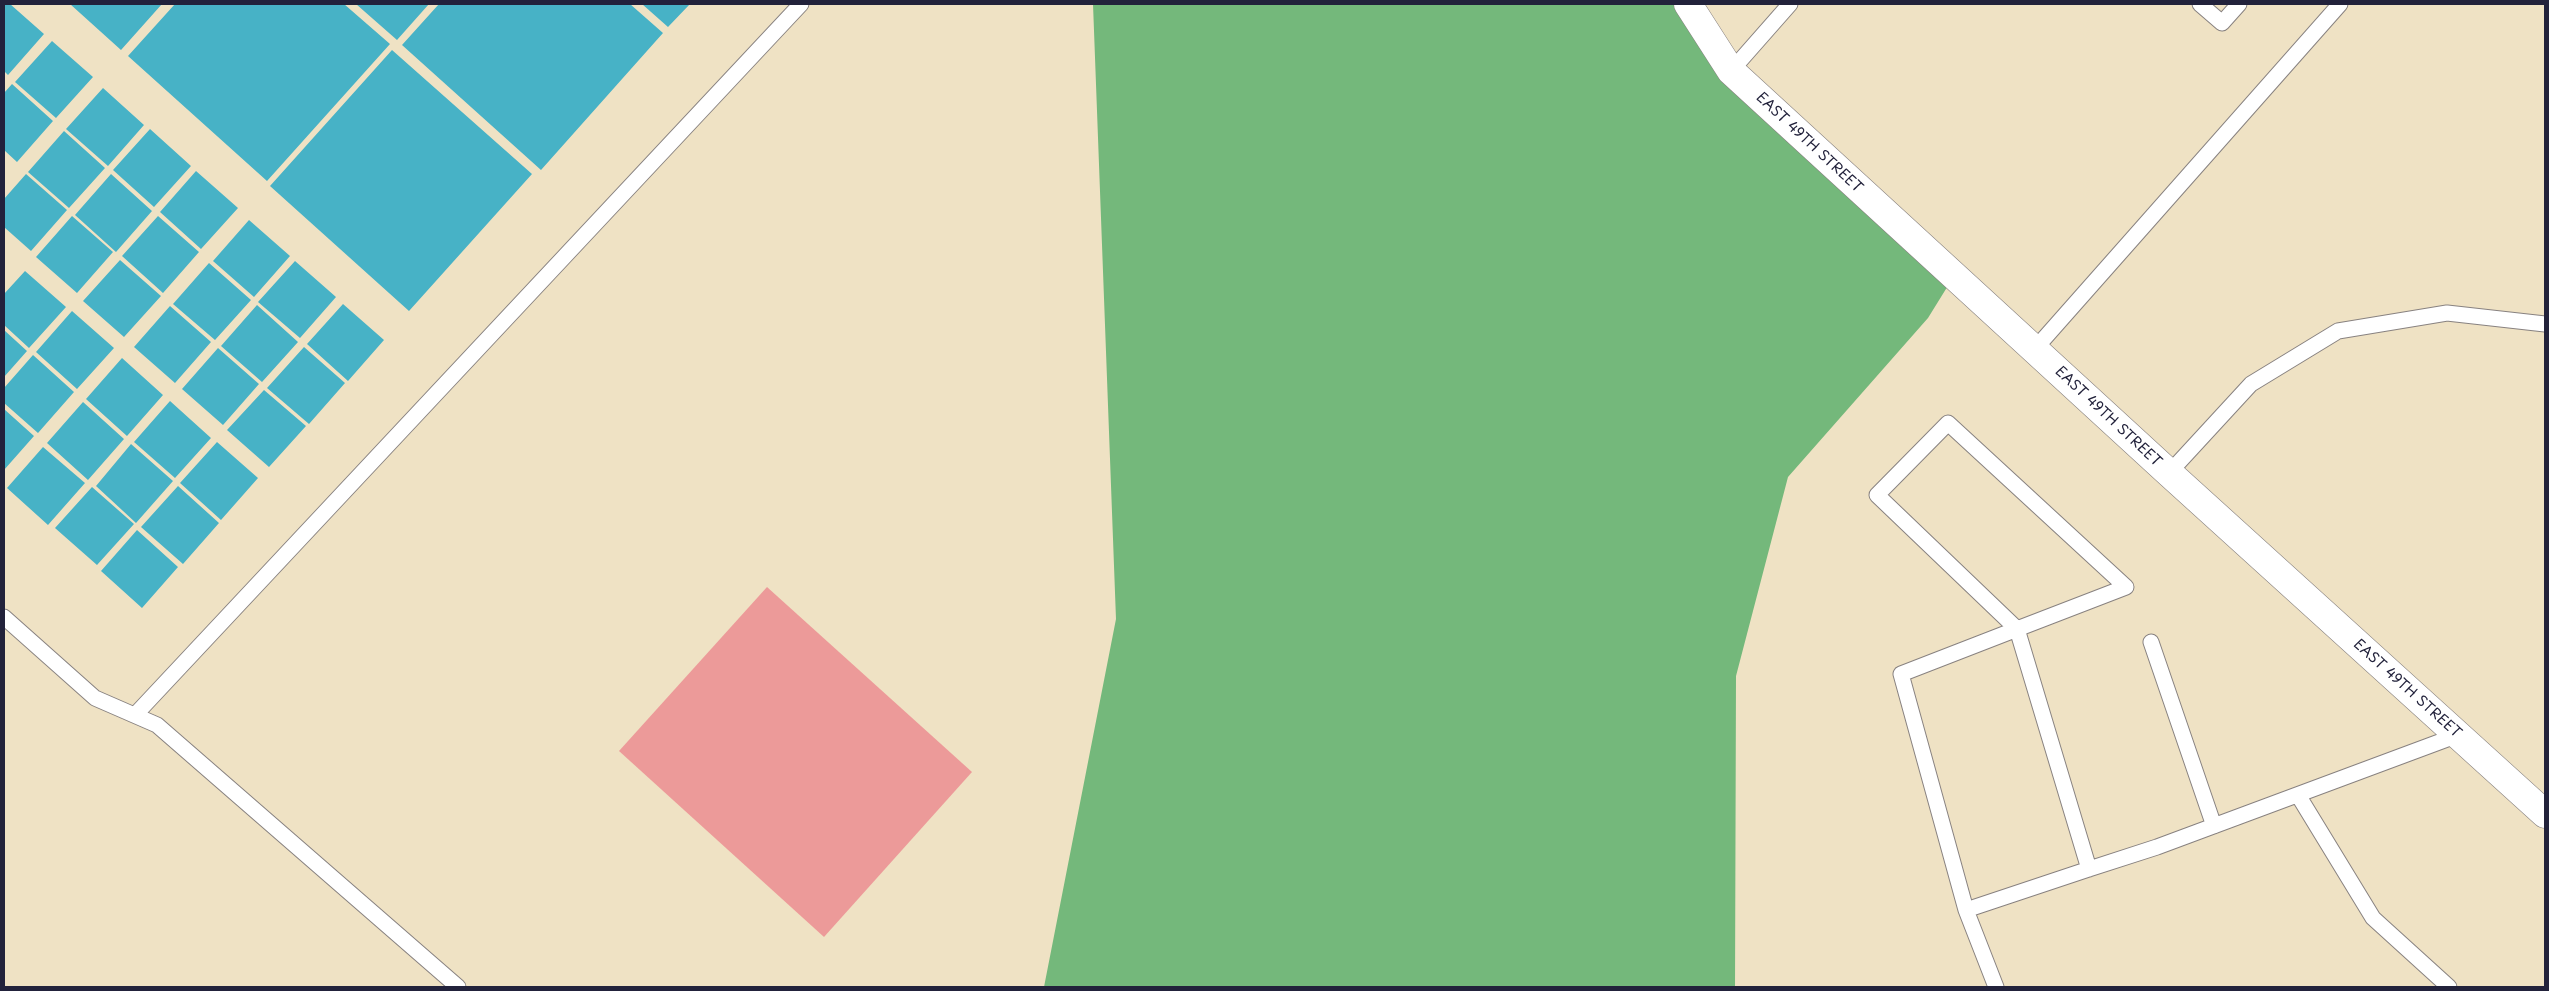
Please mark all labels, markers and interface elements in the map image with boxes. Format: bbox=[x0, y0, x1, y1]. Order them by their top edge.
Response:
street label: EAST 49TH STREET bbox=[1752, 89, 1866, 197]
street label: EAST 49TH STREET bbox=[2051, 363, 2165, 471]
street label: EAST 49TH STREET bbox=[2350, 636, 2464, 742]

